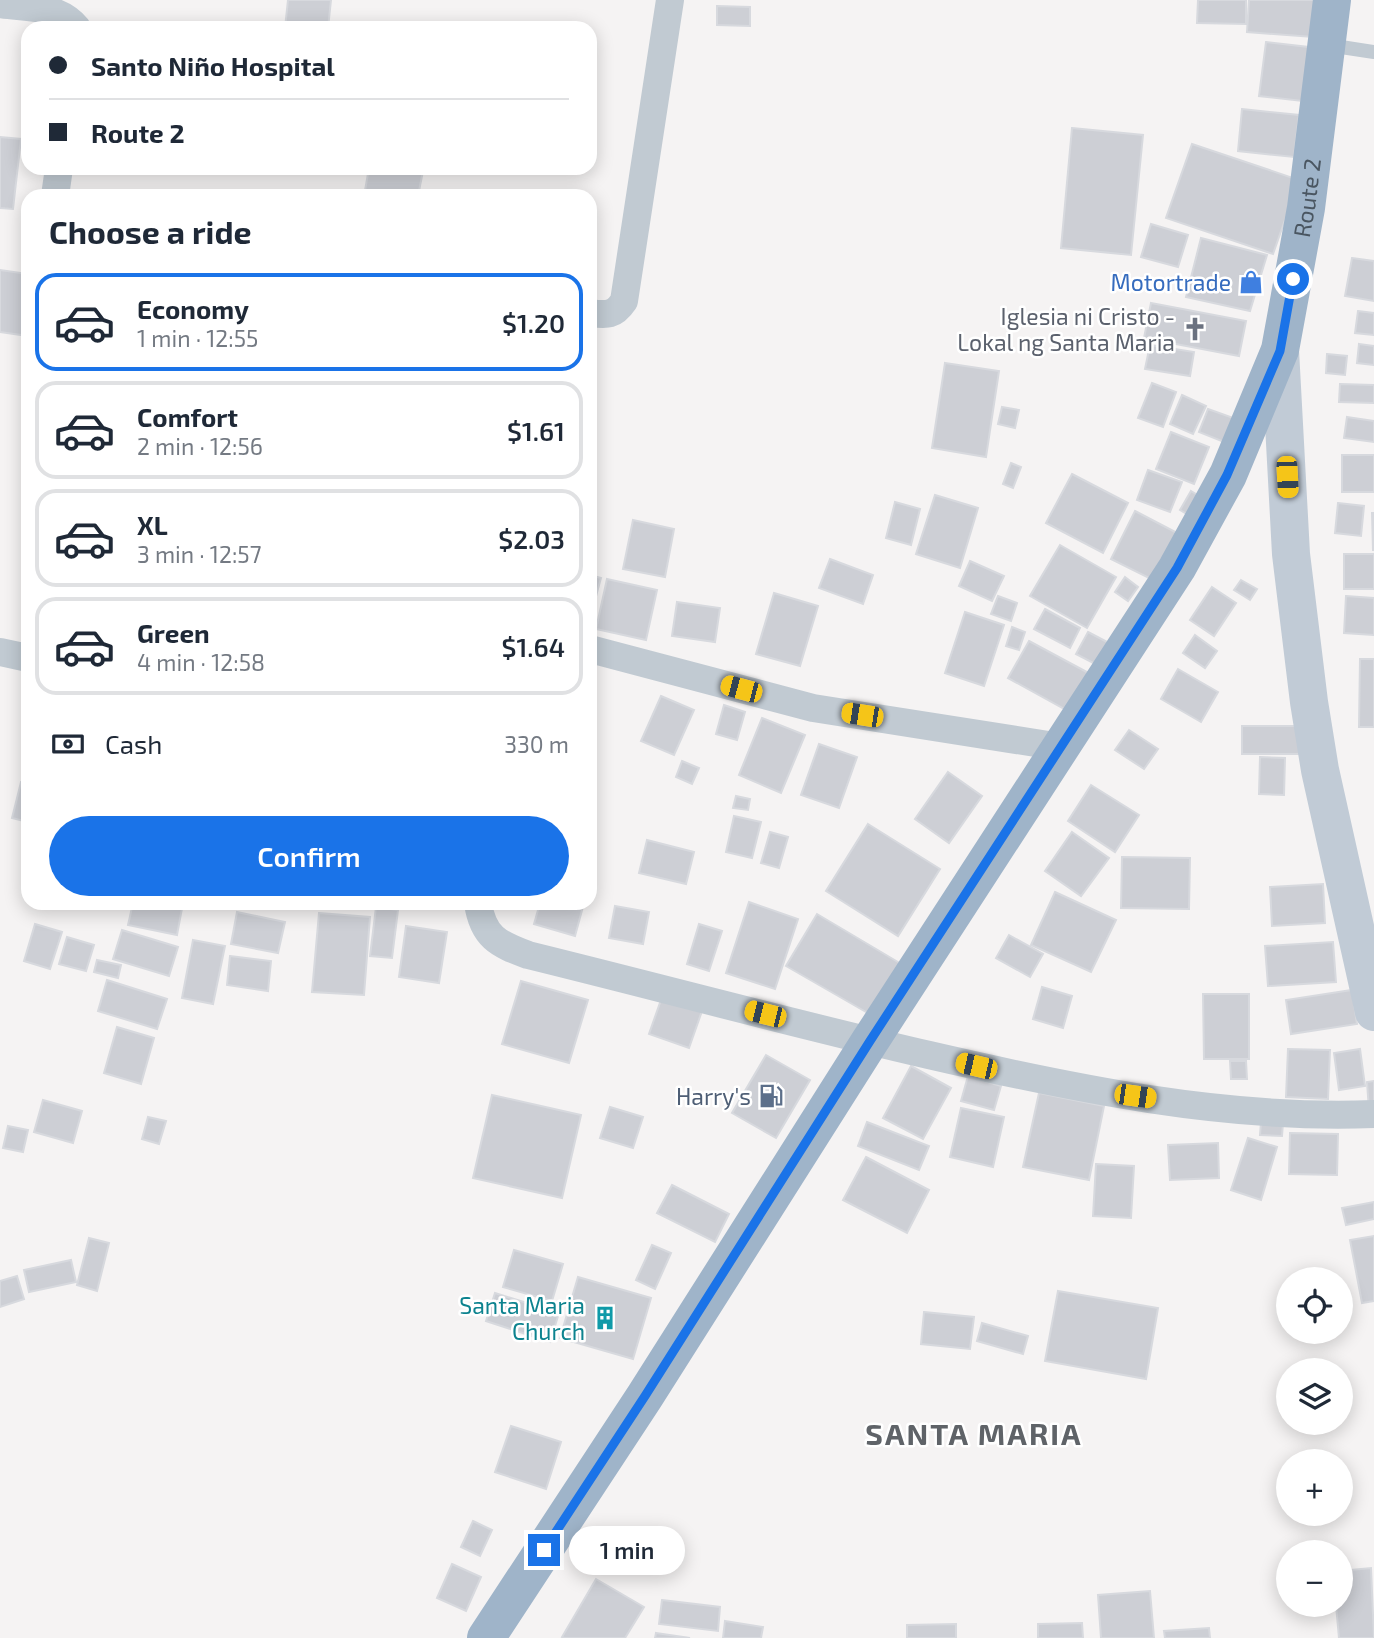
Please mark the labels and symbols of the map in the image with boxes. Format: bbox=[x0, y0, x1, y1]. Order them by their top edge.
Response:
street label: Route 2 bbox=[1287, 156, 1326, 239]
route start bbox=[1277, 263, 1309, 295]
place label: Motortrade bbox=[1111, 268, 1231, 296]
shop icon: Motortrade bbox=[1237, 268, 1265, 296]
place label: Iglesia ni Cristo - Lokal ng Santa Maria bbox=[957, 302, 1175, 356]
church icon: Iglesia ni Cristo - Lokal ng Santa Maria bbox=[1181, 315, 1209, 343]
car bbox=[1276, 455, 1299, 499]
car bbox=[718, 673, 765, 705]
car bbox=[840, 701, 885, 729]
car bbox=[743, 999, 788, 1029]
car bbox=[954, 1051, 999, 1081]
place label: Harry's bbox=[676, 1082, 751, 1110]
fuel station icon: Harry's bbox=[757, 1082, 785, 1110]
car bbox=[1113, 1083, 1158, 1109]
place label: Santa Maria Church bbox=[459, 1291, 585, 1345]
building icon: Santa Maria Church bbox=[591, 1304, 619, 1332]
district label: SANTA MARIA bbox=[865, 1415, 1083, 1451]
callout: 1 min bbox=[568, 1526, 684, 1574]
route end bbox=[528, 1534, 560, 1566]

